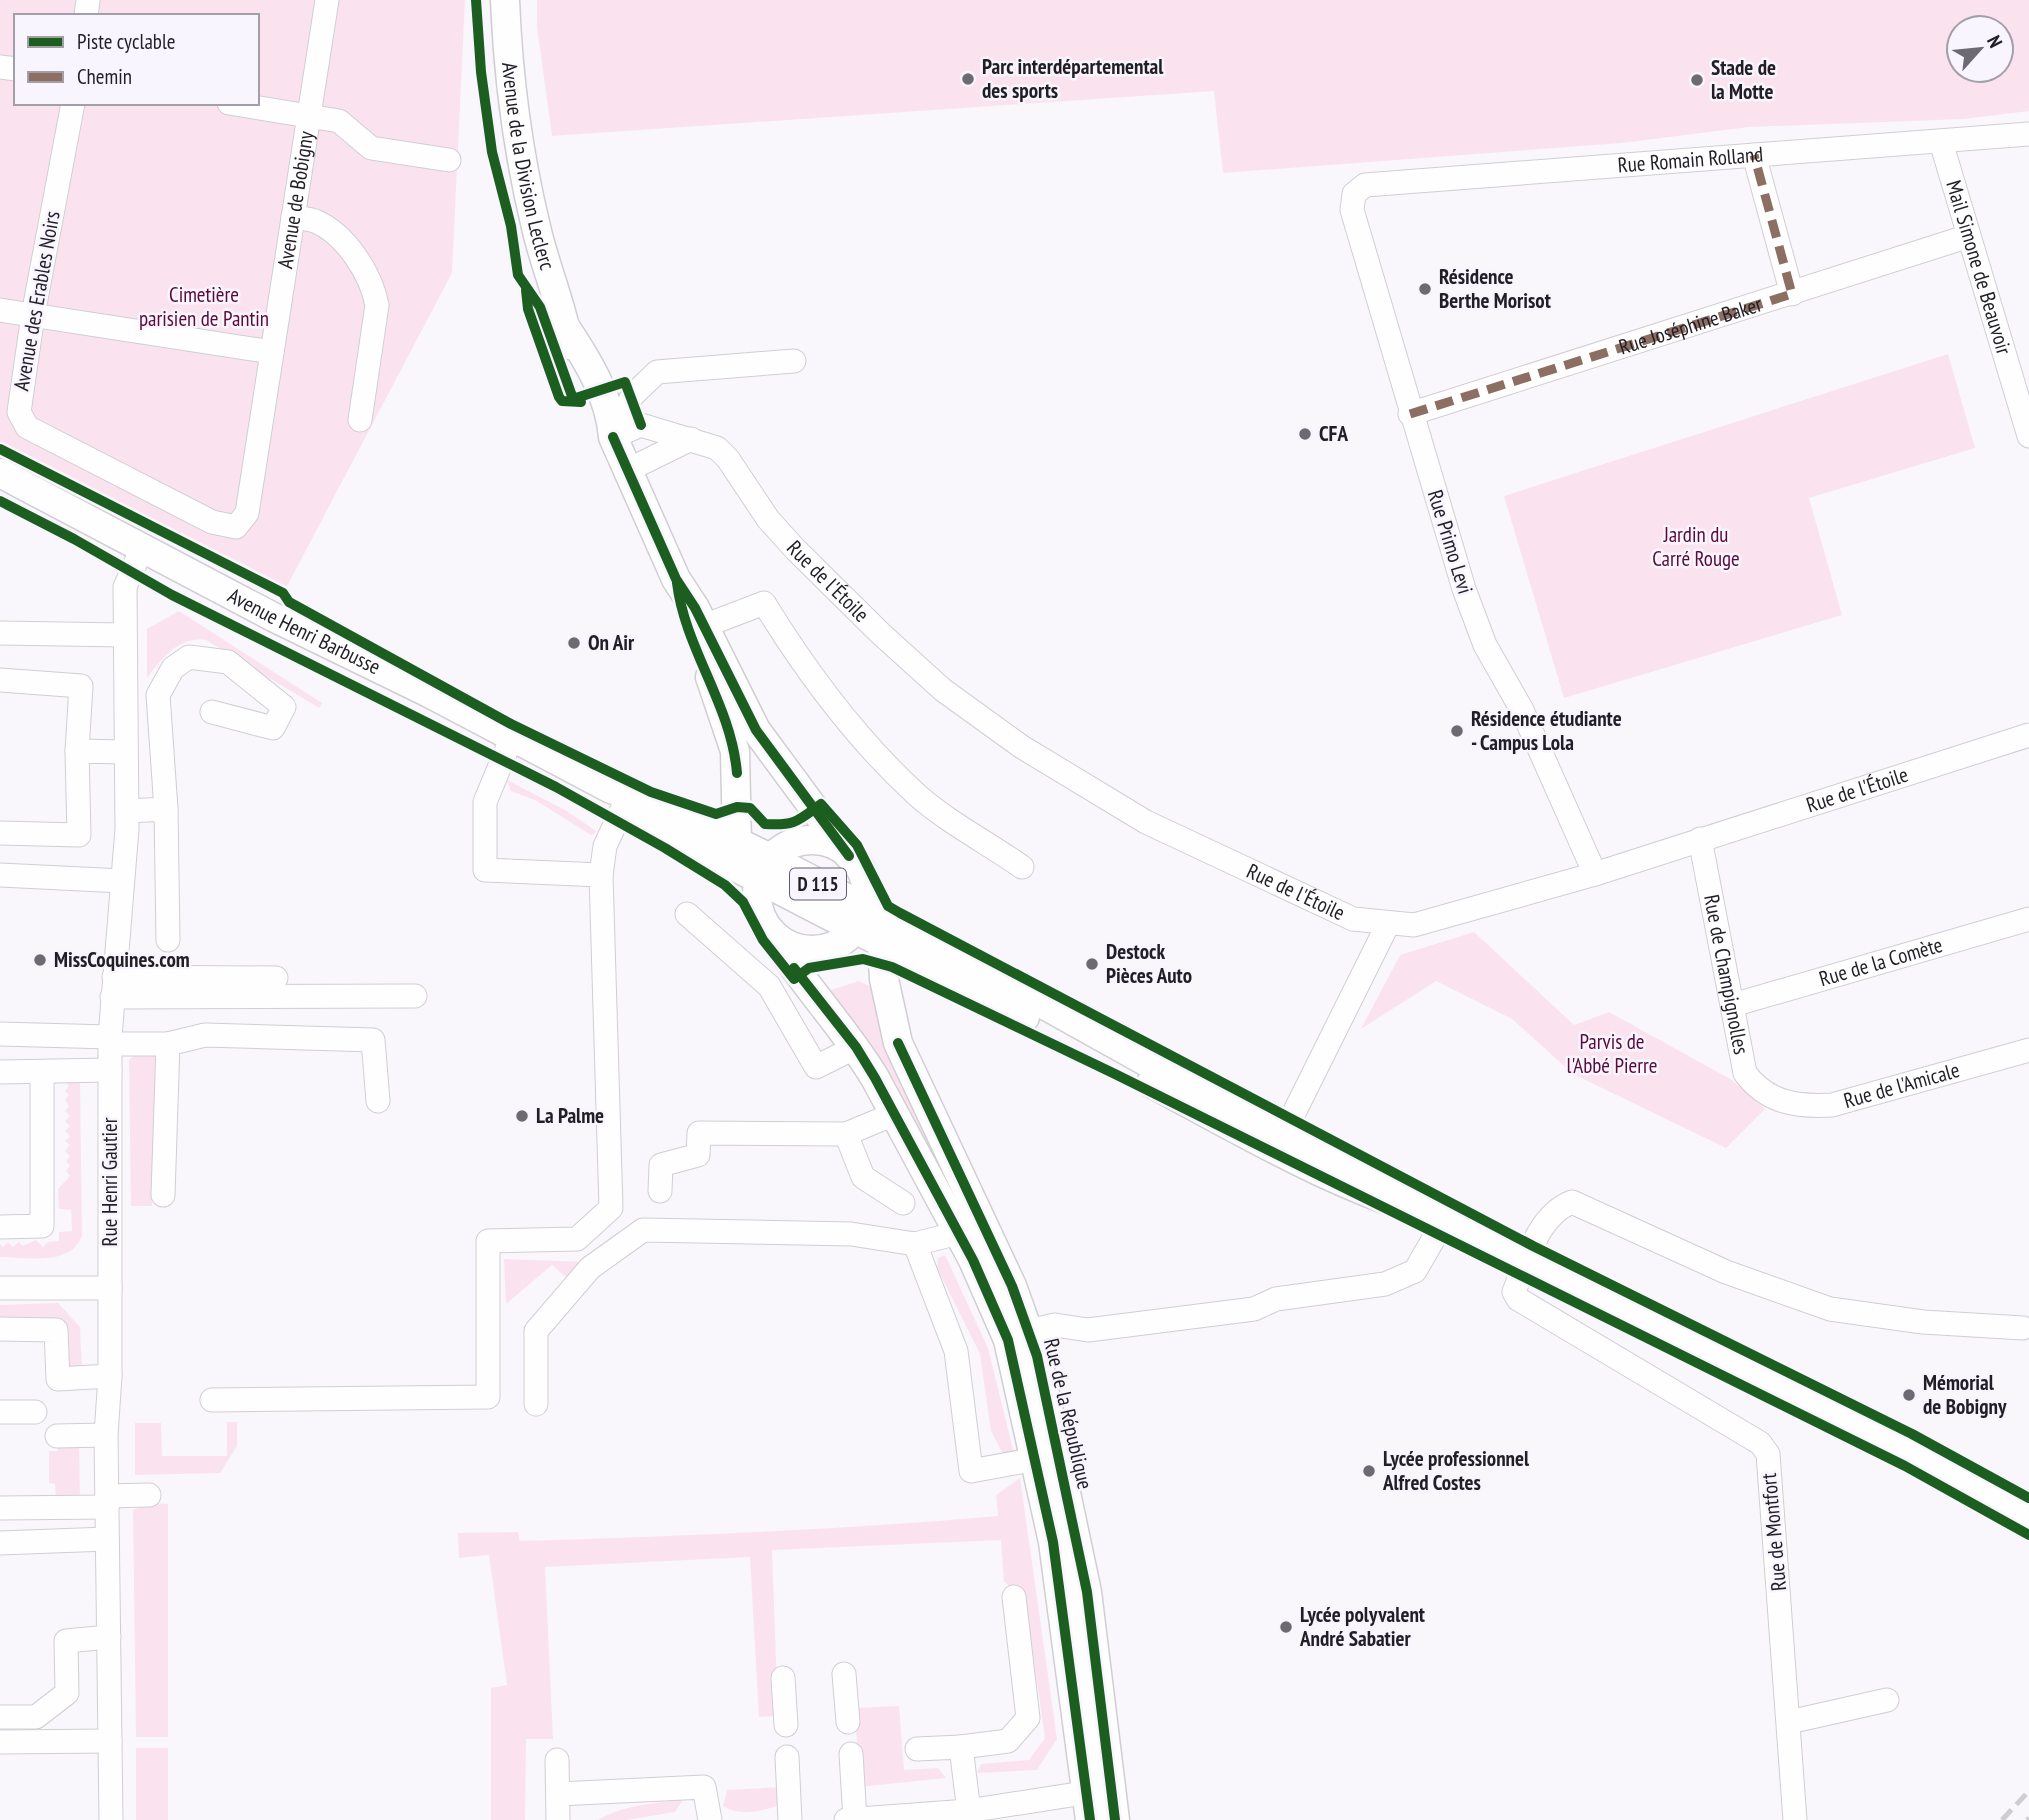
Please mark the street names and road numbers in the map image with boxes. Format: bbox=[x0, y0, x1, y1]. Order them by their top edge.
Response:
street label: Avenue de la Division Leclerc bbox=[496, 61, 561, 274]
street label: Avenue de Bobigny bbox=[271, 129, 319, 270]
street label: Rue Romain Rolland bbox=[1617, 140, 1764, 179]
street label: Mail Simone de Beauvoir bbox=[1940, 177, 2018, 358]
street label: Avenue des Erables Noirs bbox=[7, 209, 66, 393]
street label: Rue Joséphine Baker bbox=[1616, 290, 1765, 361]
street label: Rue Primo Levi bbox=[1422, 486, 1479, 597]
street label: Rue de l'Étoile bbox=[781, 535, 875, 628]
street label: Avenue Henri Barbusse bbox=[224, 582, 385, 680]
street label: Rue de l'Étoile bbox=[1803, 761, 1911, 818]
street label: Rue de l'Étoile bbox=[1243, 857, 1349, 926]
road number: D 115 bbox=[790, 869, 846, 900]
street label: Rue de Champignolles bbox=[1698, 892, 1755, 1057]
street label: Rue de la Comète bbox=[1816, 931, 1946, 992]
street label: Rue de l'Amicale bbox=[1841, 1056, 1962, 1114]
street label: Rue Henri Gautier bbox=[96, 1117, 123, 1246]
street label: Rue de la République bbox=[1038, 1336, 1099, 1492]
street label: Rue de Montfort bbox=[1755, 1472, 1792, 1592]

